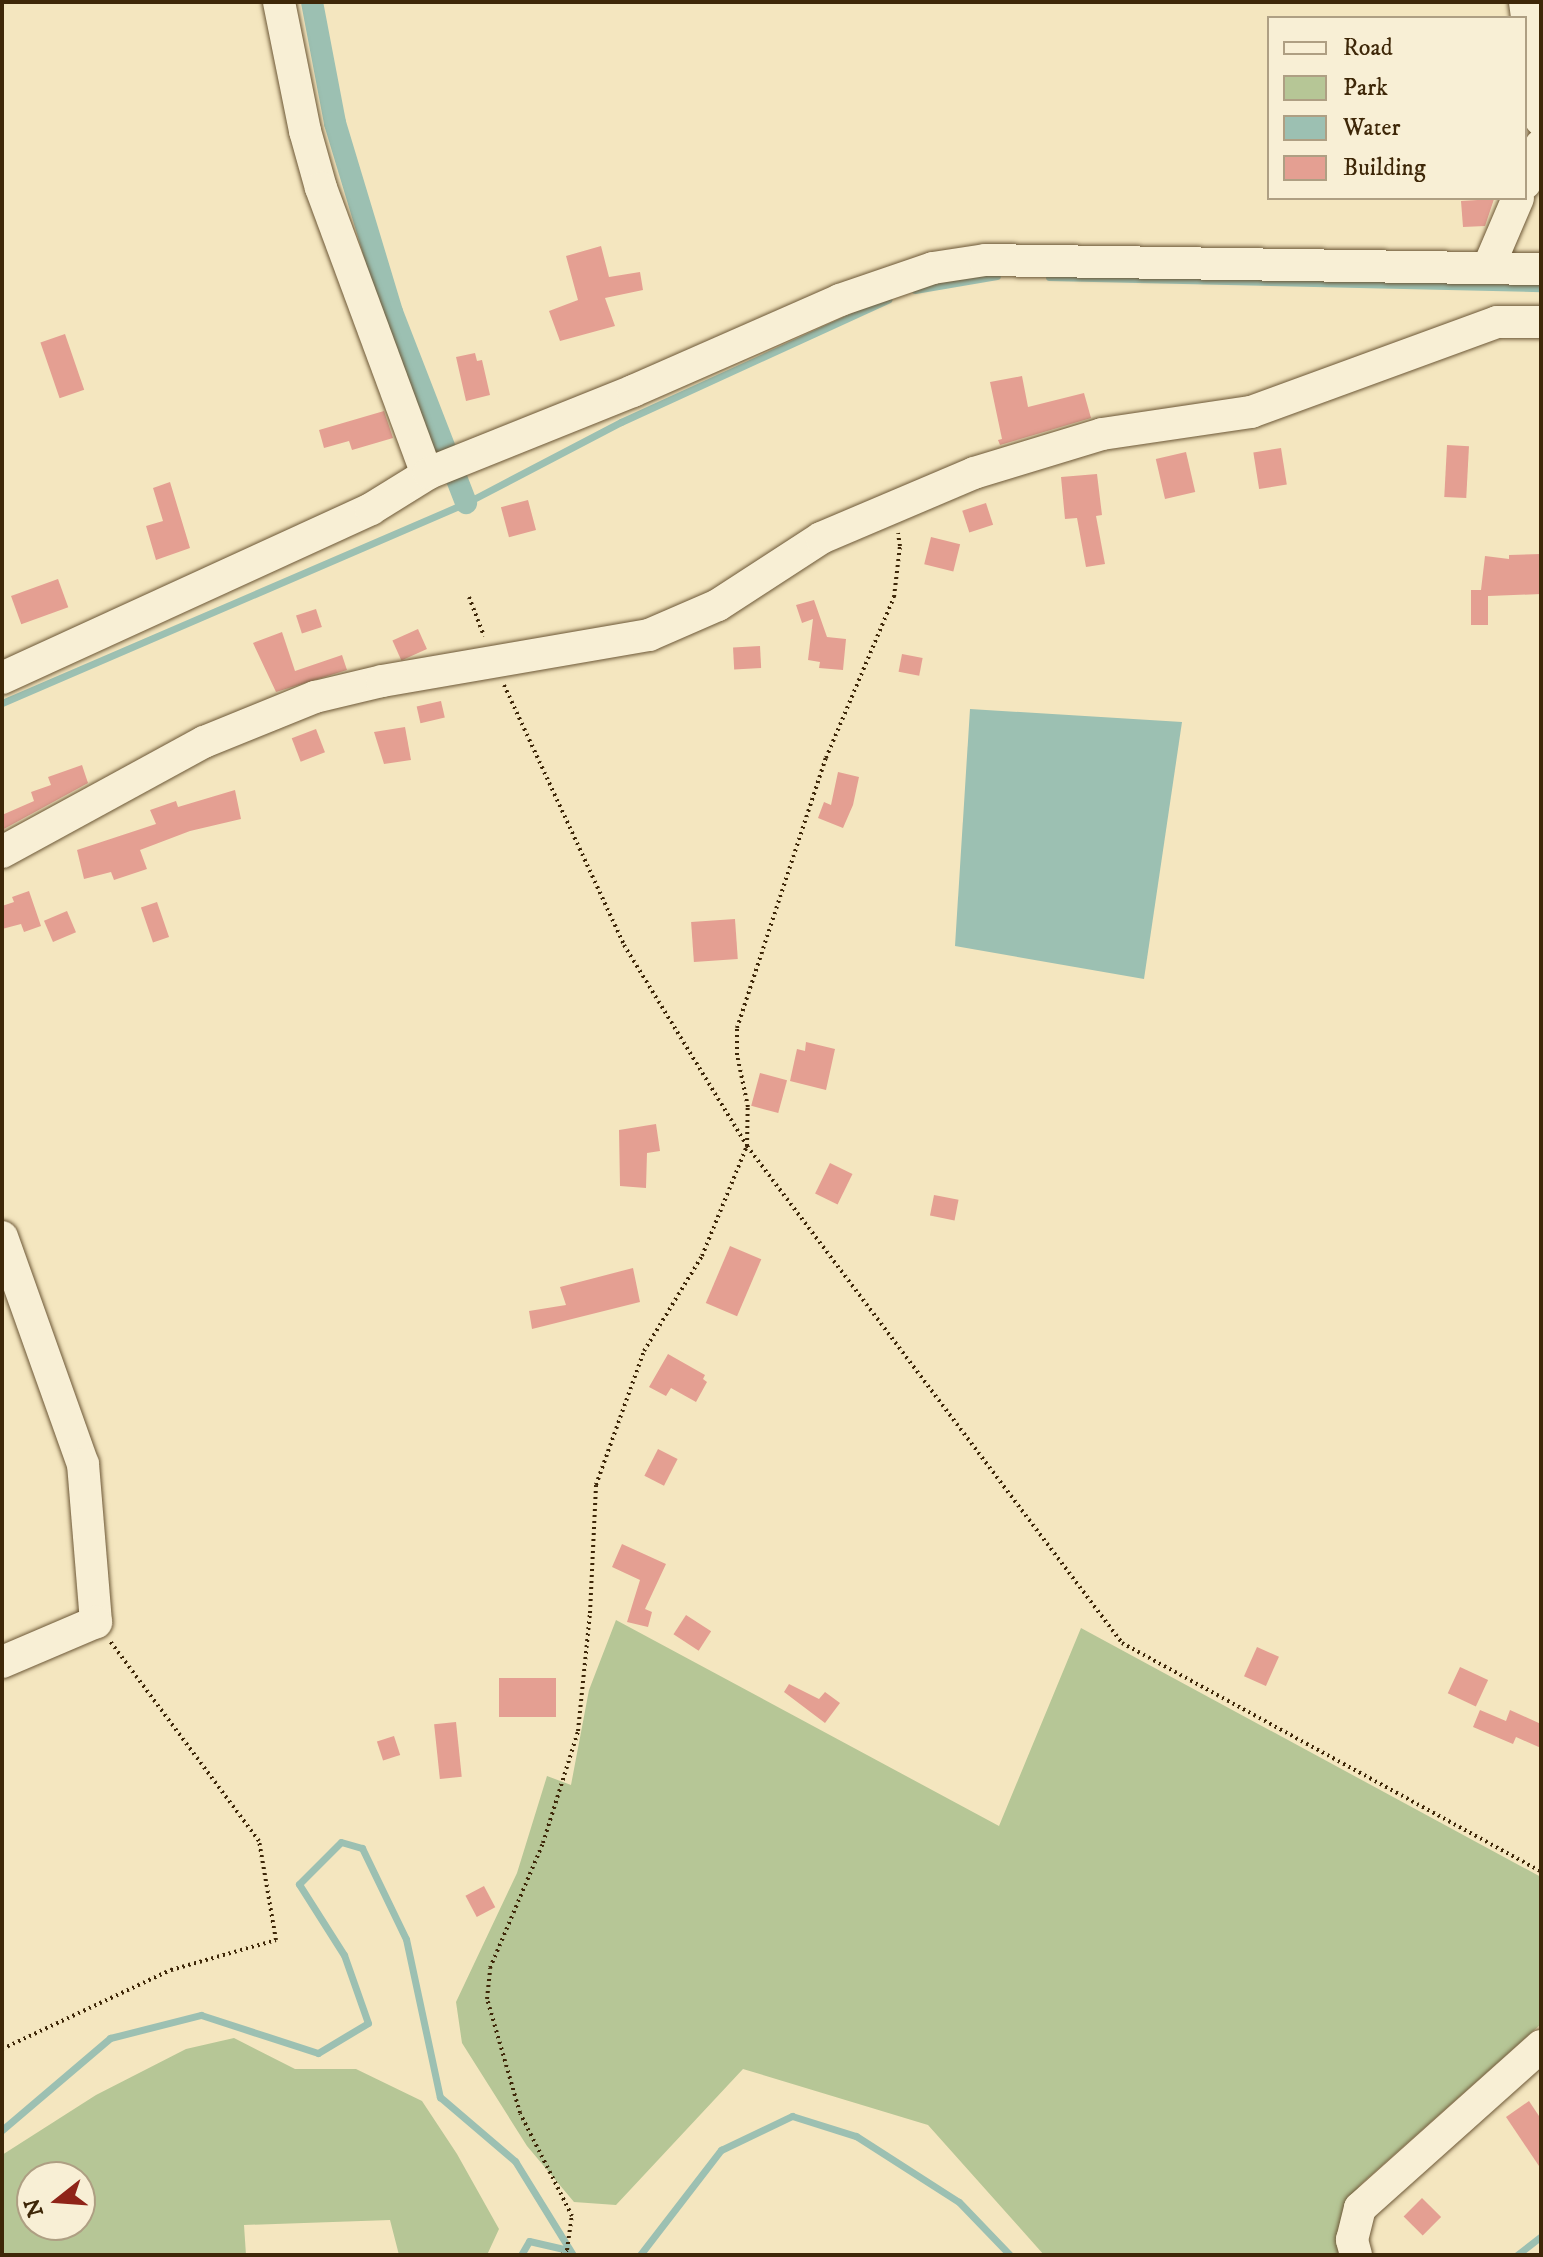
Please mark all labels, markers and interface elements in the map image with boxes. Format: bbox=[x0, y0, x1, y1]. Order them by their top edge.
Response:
legend bbox=[1267, 16, 1527, 200]
text: Road bbox=[1343, 33, 1393, 63]
text: Park bbox=[1343, 73, 1388, 103]
text: Water bbox=[1343, 113, 1400, 143]
text: Building bbox=[1343, 153, 1426, 183]
north arrow bbox=[16, 2161, 96, 2241]
text: N bbox=[19, 2195, 50, 2220]

